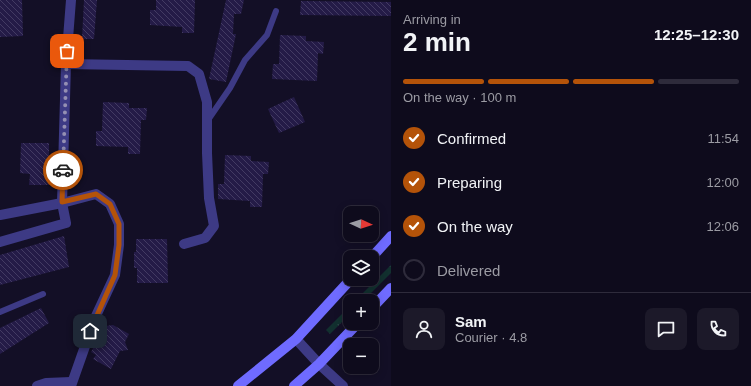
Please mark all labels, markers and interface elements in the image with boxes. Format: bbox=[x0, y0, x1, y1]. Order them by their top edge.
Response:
text: Arriving in bbox=[403, 12, 461, 27]
text: 12:25–12:30 bbox=[654, 26, 739, 43]
text: 2 min bbox=[403, 27, 471, 57]
pin bbox=[50, 34, 84, 68]
icon: bag bbox=[56, 40, 78, 62]
text: On the way · 100 m bbox=[403, 90, 516, 105]
icon: check bbox=[403, 127, 425, 149]
text: Confirmed bbox=[437, 130, 506, 147]
text: 11:54 bbox=[707, 131, 739, 146]
courier bbox=[43, 150, 83, 190]
icon: car bbox=[52, 159, 74, 181]
icon: check bbox=[403, 171, 425, 193]
text: Preparing bbox=[437, 174, 502, 191]
text: 12:00 bbox=[706, 175, 739, 190]
north arrow bbox=[343, 206, 379, 242]
map controls bbox=[343, 206, 379, 374]
icon: check bbox=[403, 215, 425, 237]
text: On the way bbox=[437, 218, 513, 235]
text: 12:06 bbox=[706, 219, 739, 234]
button: layers bbox=[343, 250, 379, 286]
text: Delivered bbox=[437, 262, 500, 279]
button: + bbox=[343, 294, 379, 330]
button: person bbox=[403, 308, 445, 350]
button: chat bbox=[645, 308, 687, 350]
button: phone bbox=[697, 308, 739, 350]
text: Sam bbox=[455, 313, 487, 330]
pin bbox=[73, 314, 107, 348]
icon: home bbox=[79, 320, 101, 342]
text: Courier · 4.8 bbox=[455, 330, 527, 345]
button: − bbox=[343, 338, 379, 374]

